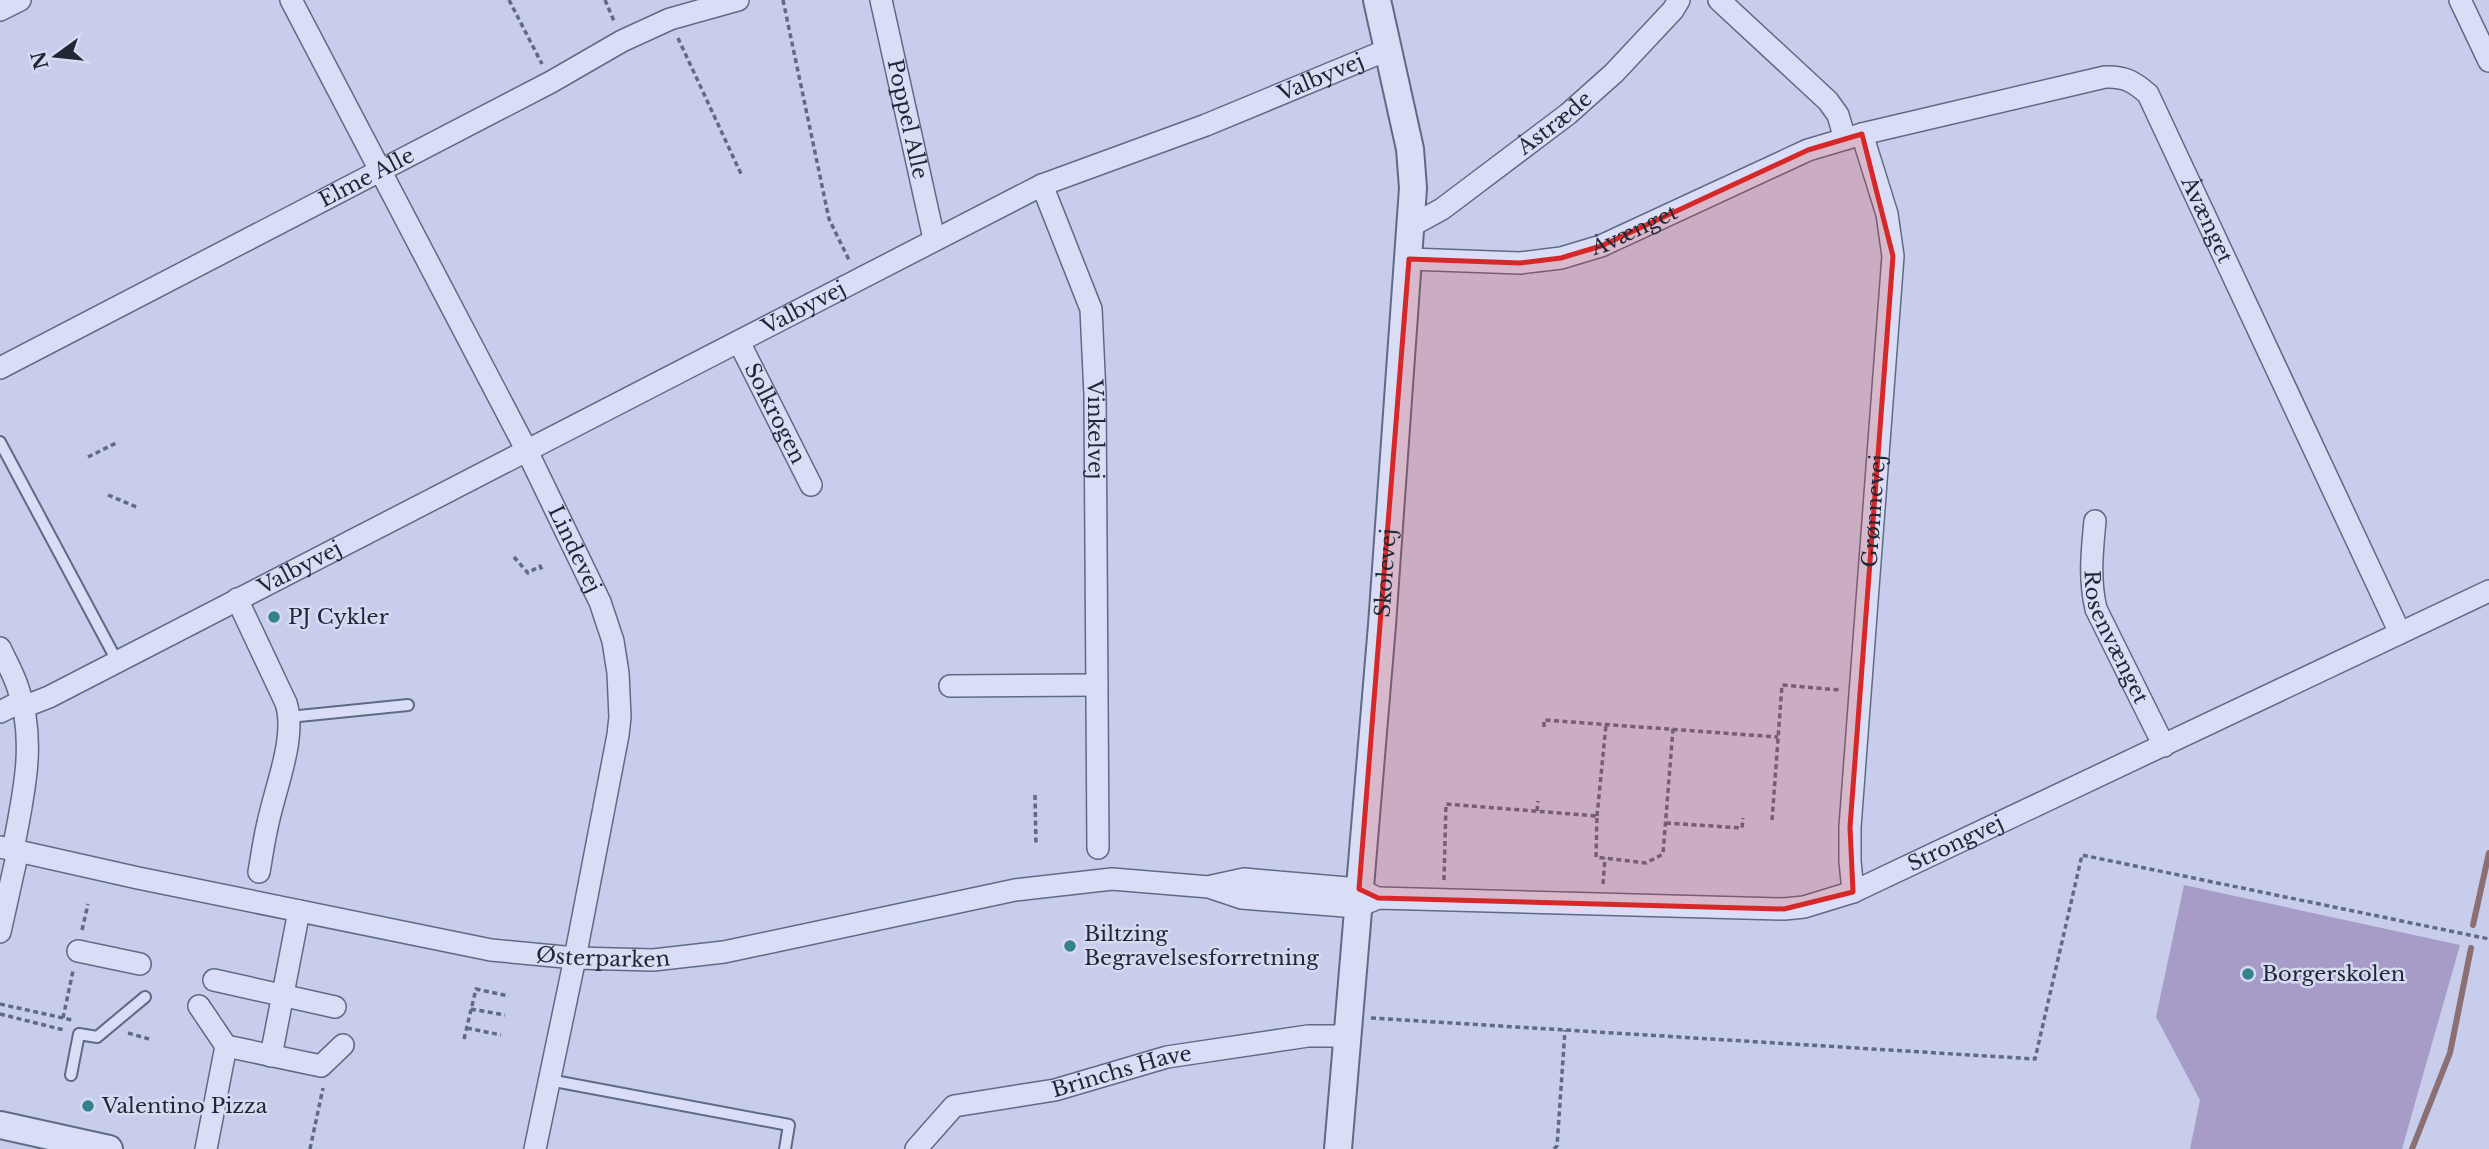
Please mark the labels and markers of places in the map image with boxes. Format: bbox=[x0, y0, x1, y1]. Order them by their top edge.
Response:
place label: PJ Cykler bbox=[288, 604, 389, 630]
marker: PJ Cykler bbox=[266, 609, 282, 625]
place label: Biltzing Begravelsesforretning bbox=[1084, 921, 1319, 971]
marker: Biltzing Begravelsesforretning bbox=[1062, 938, 1078, 954]
place label: Borgerskolen bbox=[2262, 961, 2405, 987]
marker: Borgerskolen bbox=[2240, 966, 2256, 982]
place label: Valentino Pizza bbox=[101, 1093, 268, 1119]
marker: Valentino Pizza bbox=[80, 1098, 96, 1114]

